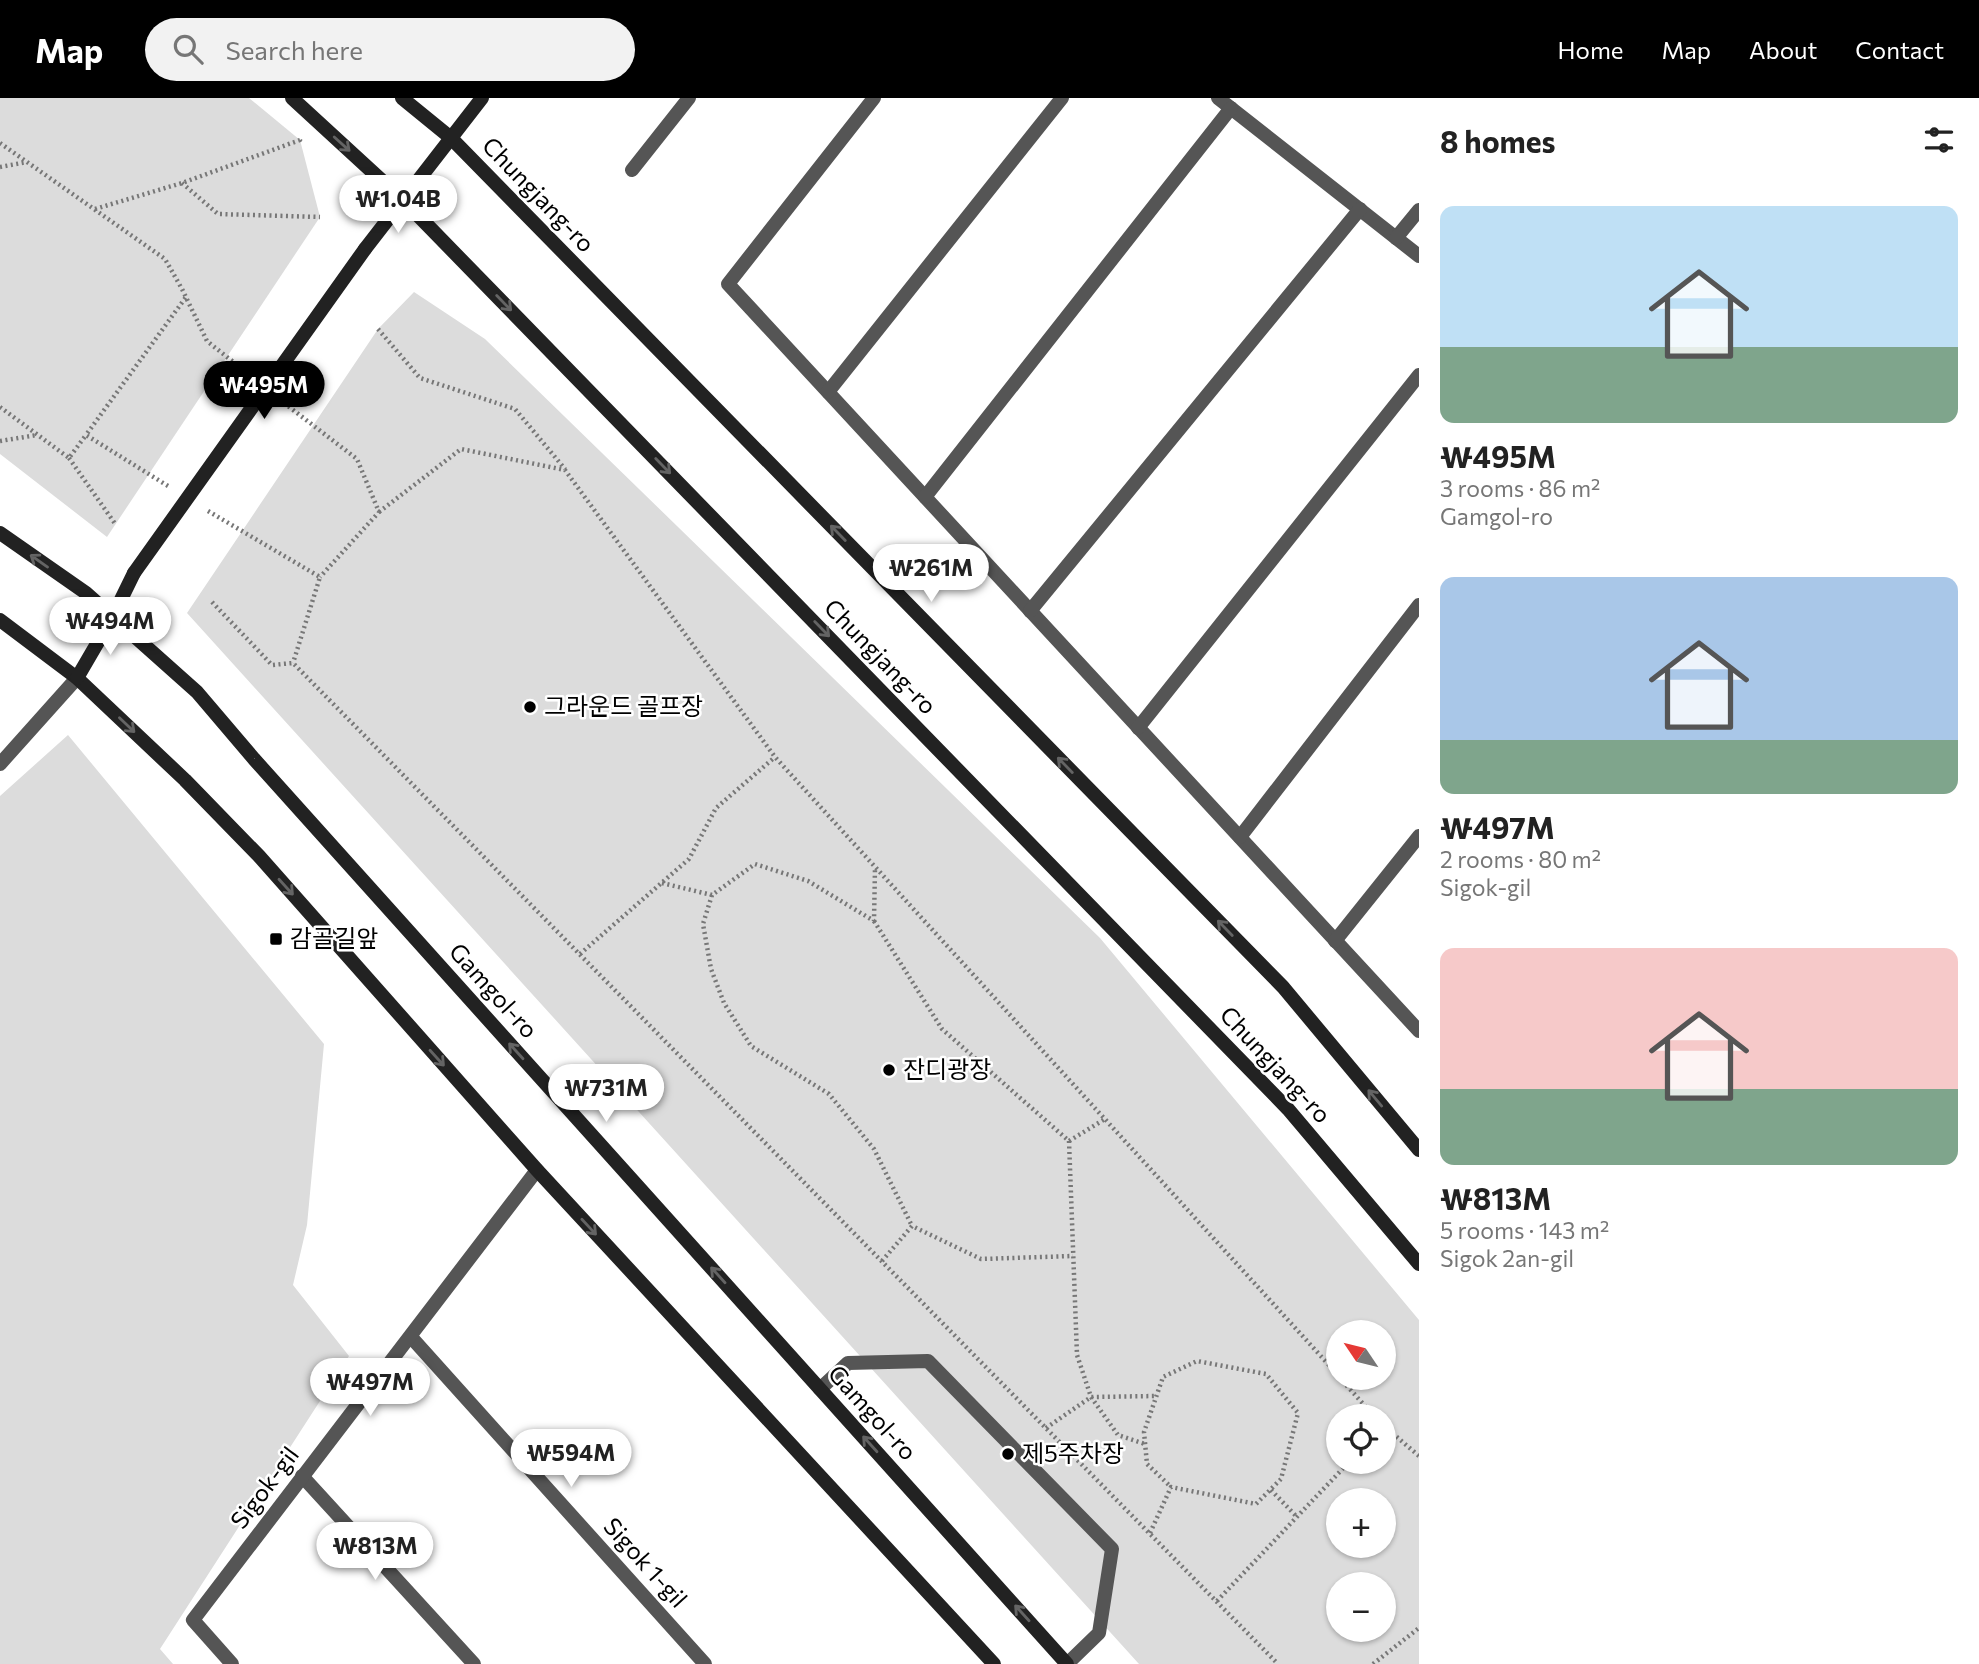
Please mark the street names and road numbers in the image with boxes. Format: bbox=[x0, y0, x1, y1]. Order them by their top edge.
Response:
street label: Chungjang-ro bbox=[477, 130, 601, 258]
street label: Chungjang-ro bbox=[819, 592, 943, 720]
street label: Gamgol-ro bbox=[444, 936, 544, 1044]
street label: Chungjang-ro bbox=[1215, 1000, 1337, 1128]
street label: Gamgol-ro bbox=[823, 1358, 923, 1466]
street label: Sigok-gil bbox=[224, 1440, 304, 1534]
street label: Sigok 1-gil bbox=[598, 1511, 694, 1613]

